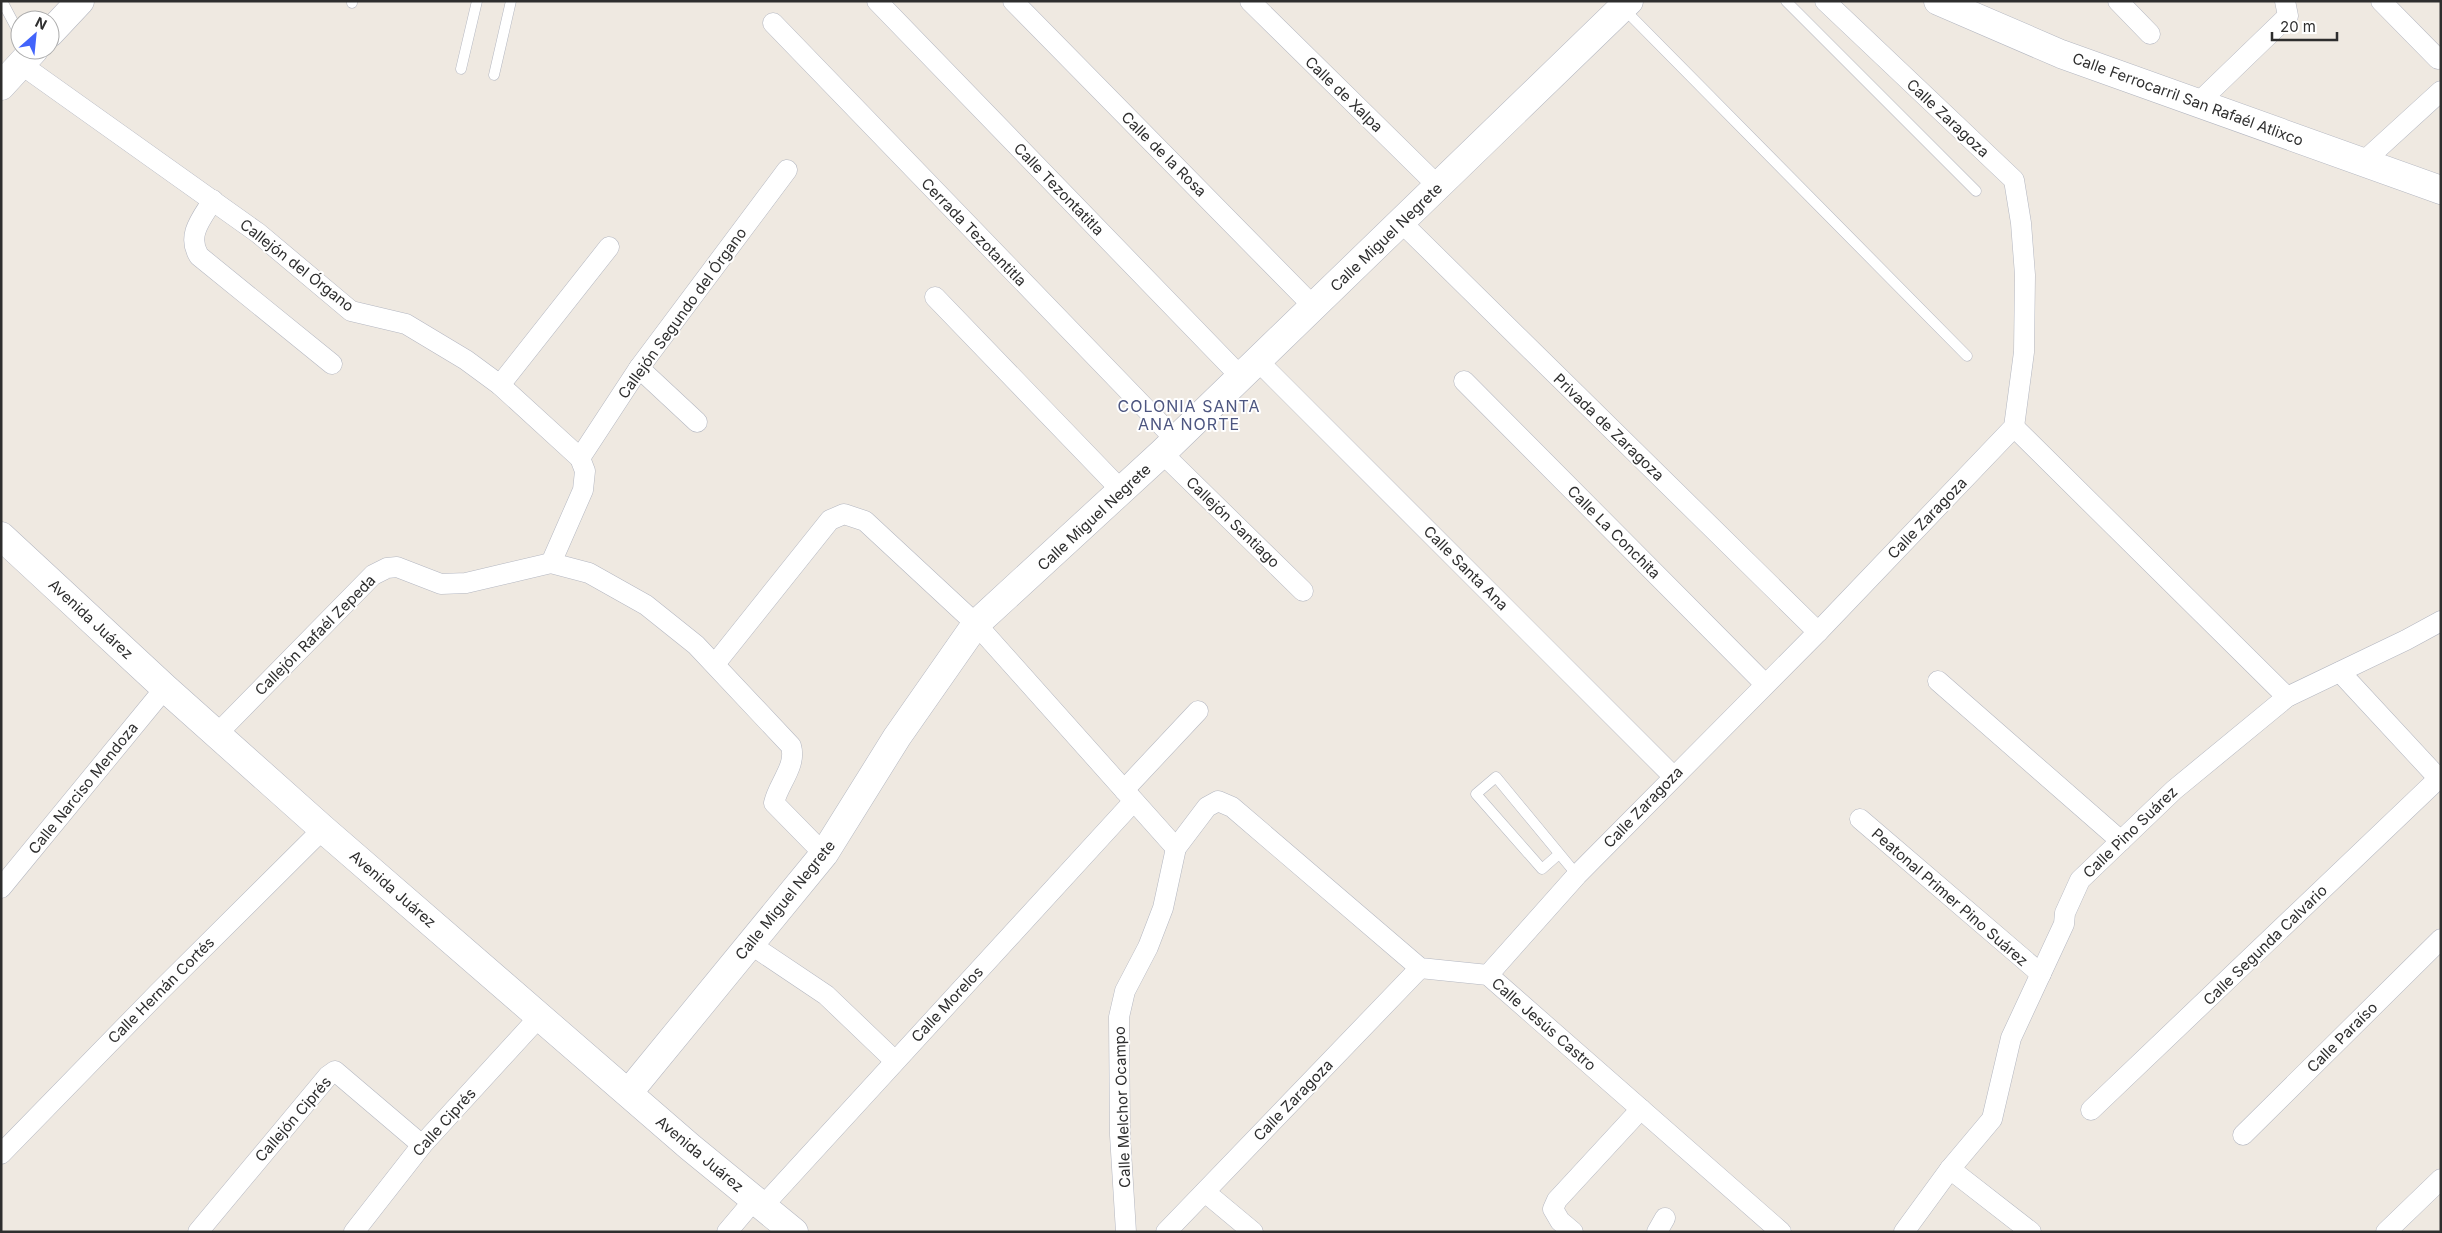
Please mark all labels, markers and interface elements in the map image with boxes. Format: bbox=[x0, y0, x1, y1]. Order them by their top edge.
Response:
north arrow bbox=[10, 10, 60, 60]
scale bar bbox=[2272, 10, 2337, 42]
text: N bbox=[33, 13, 50, 33]
text: 20 m bbox=[2280, 17, 2316, 36]
street label: Calle Ferrocarril San Rafaél Atlixco bbox=[2070, 48, 2306, 150]
street label: Calle de Xalpa bbox=[1301, 52, 1387, 136]
street label: Calle Zaragoza bbox=[1903, 75, 1993, 161]
street label: Calle de la Rosa bbox=[1117, 107, 1211, 201]
street label: Calle Tezontatitla bbox=[1010, 139, 1108, 239]
street label: Cerrada Tezotantitla bbox=[917, 174, 1031, 290]
street label: Calle Miguel Negrete bbox=[1326, 179, 1446, 295]
street label: Callejón del Órgano bbox=[236, 215, 358, 315]
street label: Callejón Segundo del Órgano bbox=[613, 224, 751, 402]
street label: Privada de Zaragoza bbox=[1550, 369, 1668, 485]
district label: COLONIA SANTA ANA NORTE bbox=[1117, 396, 1261, 434]
street label: Calle Miguel Negrete bbox=[1033, 459, 1155, 575]
street label: Callejón Santiago bbox=[1182, 472, 1284, 572]
street label: Calle Zaragoza bbox=[1883, 473, 1971, 563]
street label: Calle La Conchita bbox=[1563, 481, 1665, 583]
street label: Calle Santa Ana bbox=[1420, 522, 1512, 614]
street label: Callejón Rafaél Zepeda bbox=[251, 571, 379, 699]
street label: Avenida Juárez bbox=[45, 575, 137, 663]
street label: Calle Narciso Mendoza bbox=[24, 718, 142, 858]
street label: Calle Zaragoza bbox=[1599, 762, 1687, 852]
street label: Calle Pino Suárez bbox=[2079, 782, 2181, 882]
street label: Peatonal Primer Pino Suárez bbox=[1868, 824, 2032, 970]
street label: Calle Miguel Negrete bbox=[731, 836, 839, 964]
street label: Avenida Juárez bbox=[346, 846, 440, 932]
street label: Calle Segunda Calvario bbox=[2199, 881, 2331, 1009]
street label: Calle Hernán Cortés bbox=[104, 933, 218, 1047]
street label: Calle Morelos bbox=[907, 962, 987, 1046]
street label: Calle Jesús Castro bbox=[1488, 973, 1600, 1075]
street label: Calle Paraíso bbox=[2303, 998, 2381, 1076]
street label: Calle Melchor Ocampo bbox=[1110, 1026, 1134, 1188]
street label: Calle Zaragoza bbox=[1249, 1055, 1337, 1145]
street label: Callejón Ciprés bbox=[251, 1072, 335, 1166]
street label: Calle Ciprés bbox=[408, 1084, 480, 1160]
street label: Avenida Juárez bbox=[652, 1112, 748, 1196]

